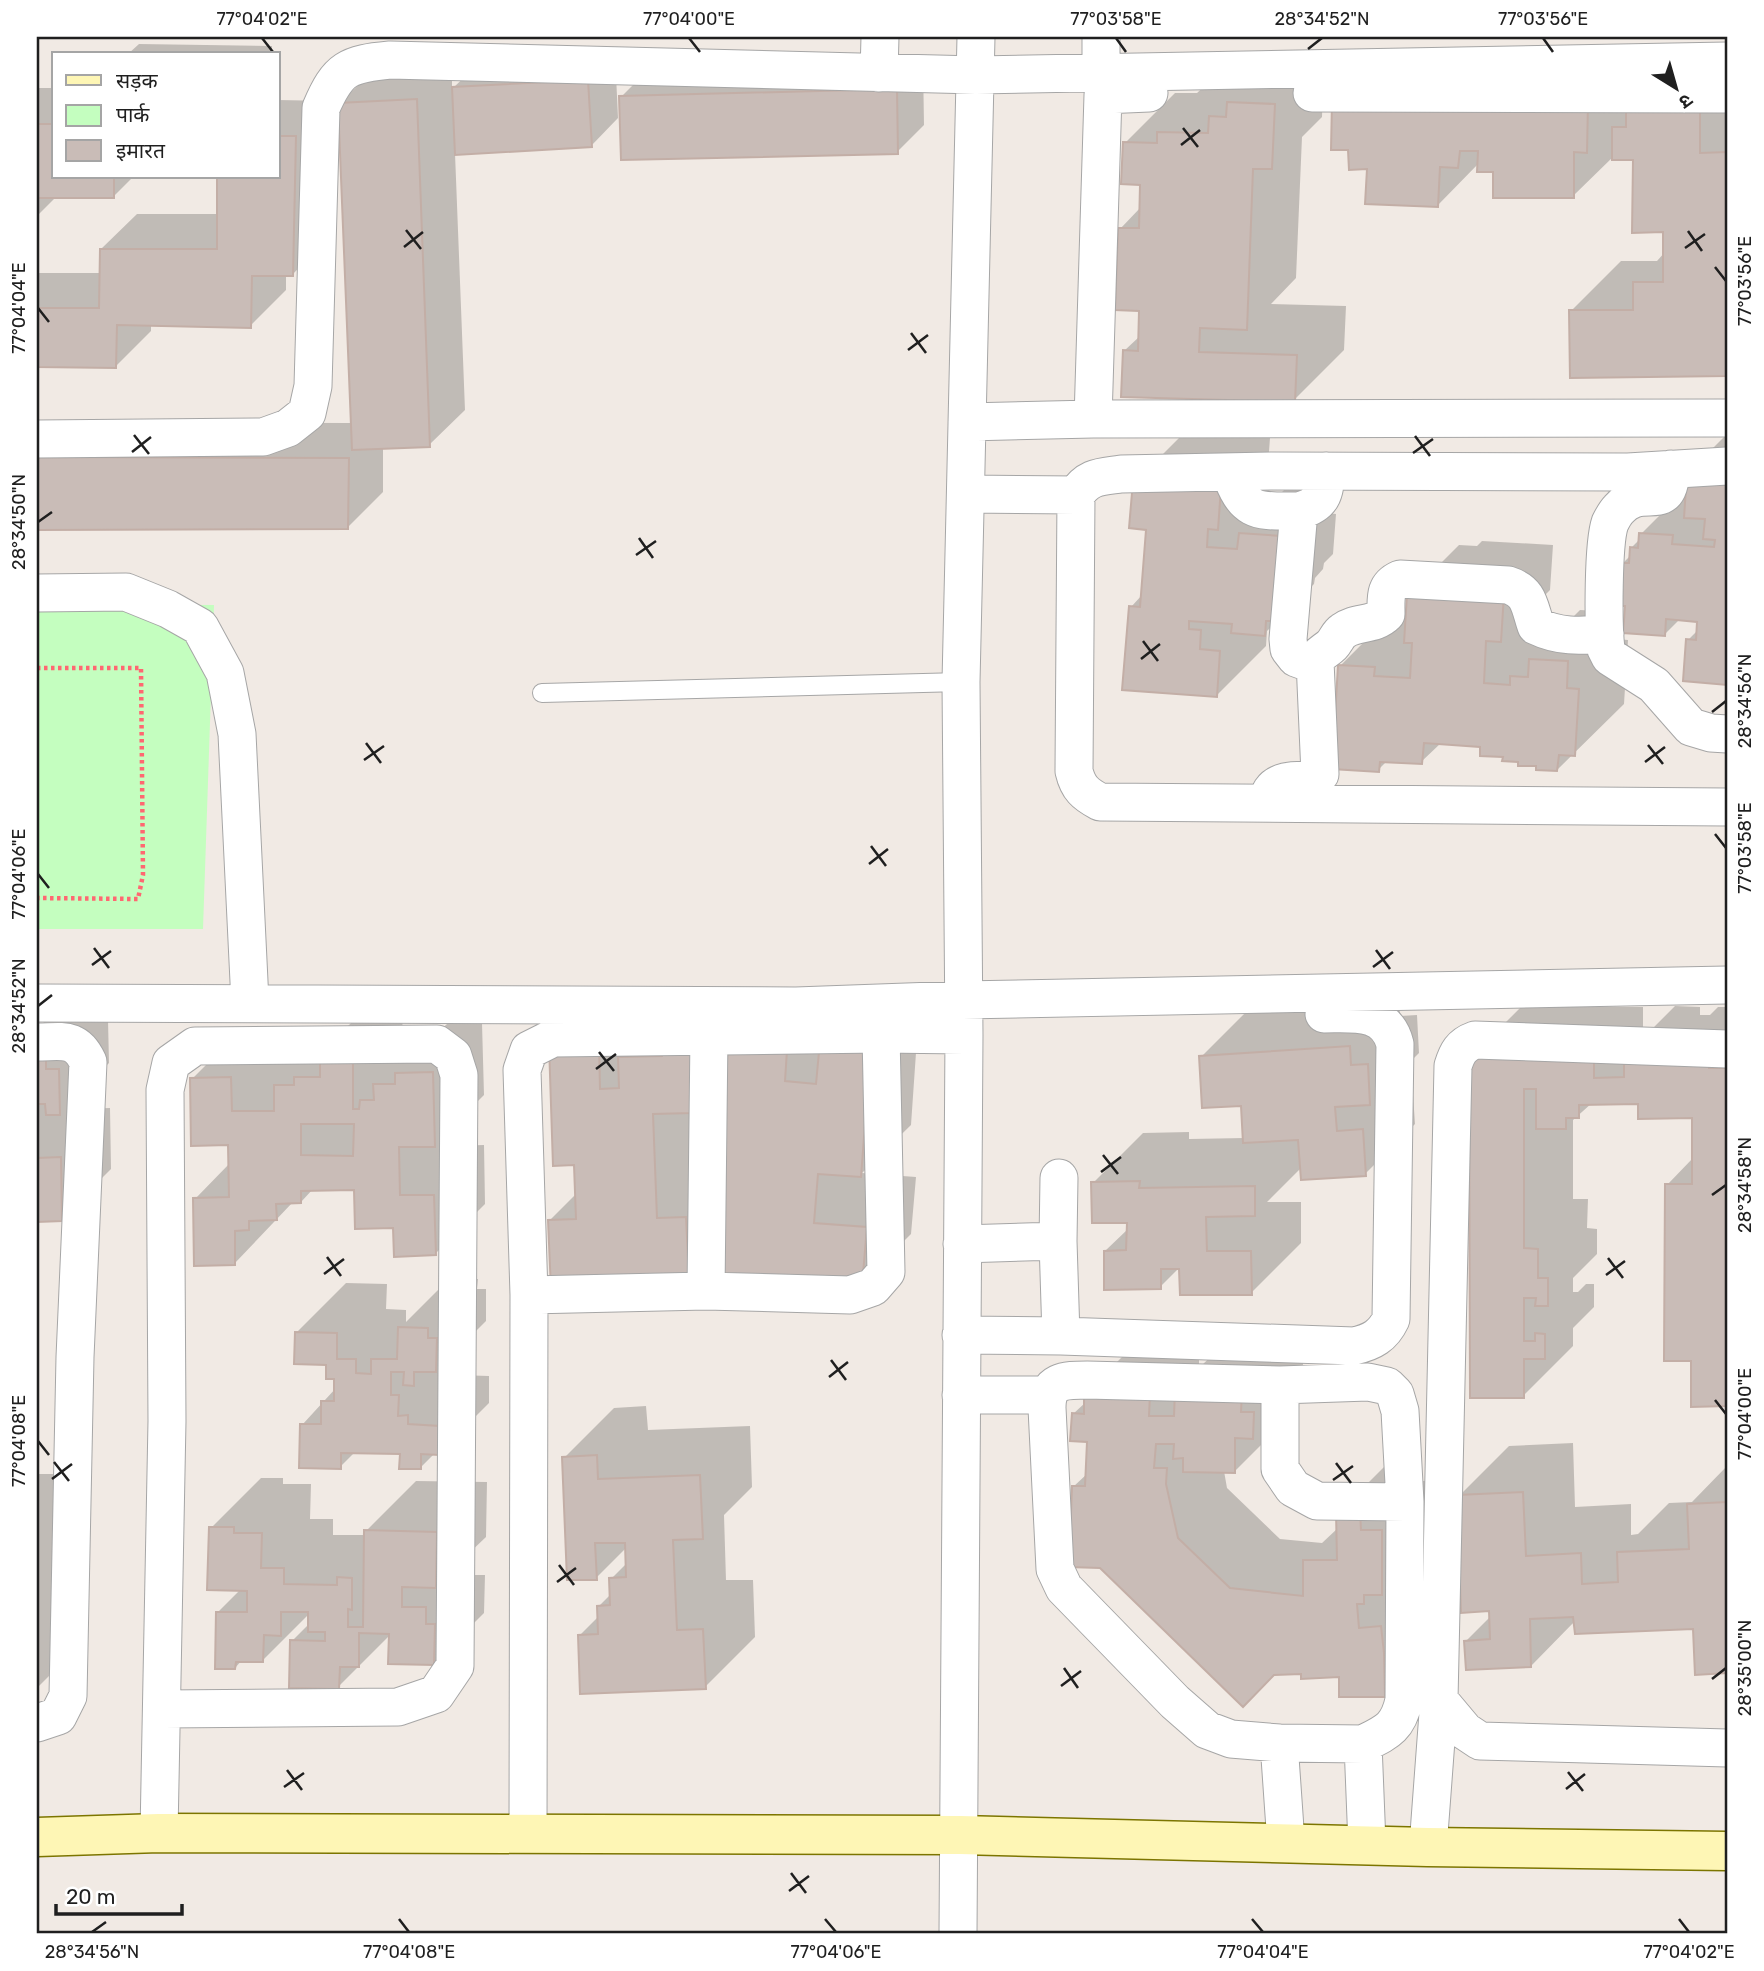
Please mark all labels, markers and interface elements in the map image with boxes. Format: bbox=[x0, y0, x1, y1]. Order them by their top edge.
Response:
text: 77°04'02"E bbox=[216, 8, 308, 30]
text: 77°04'00"E bbox=[643, 8, 735, 30]
text: 77°03'58"E bbox=[1070, 8, 1162, 30]
text: 28°34'52"N bbox=[1274, 8, 1370, 30]
text: 77°03'56"E bbox=[1498, 8, 1588, 30]
legend bbox=[52, 52, 280, 178]
north arrow bbox=[1642, 52, 1712, 122]
text: सड़क bbox=[116, 68, 158, 93]
text: उ bbox=[1674, 89, 1697, 114]
text: पार्क bbox=[116, 102, 150, 127]
text: इमारत bbox=[116, 138, 166, 163]
text: 77°03'56"E bbox=[1734, 236, 1756, 326]
text: 77°04'04"E bbox=[8, 262, 30, 354]
text: 28°34'50"N bbox=[8, 474, 30, 570]
text: 28°34'56"N bbox=[1734, 654, 1756, 748]
text: 77°03'58"E bbox=[1734, 802, 1756, 894]
text: 77°04'06"E bbox=[8, 829, 30, 919]
text: 28°34'52"N bbox=[8, 958, 30, 1054]
text: 28°34'58"N bbox=[1734, 1137, 1756, 1233]
text: 77°04'00"E bbox=[1734, 1368, 1756, 1460]
text: 77°04'08"E bbox=[8, 1395, 30, 1487]
text: 28°35'00"N bbox=[1734, 1620, 1756, 1716]
scale bar bbox=[56, 1873, 182, 1917]
text: 20 m bbox=[66, 1884, 115, 1909]
text: 28°34'56"N bbox=[45, 1941, 139, 1963]
text: 77°04'08"E bbox=[363, 1941, 455, 1963]
text: 77°04'06"E bbox=[791, 1941, 881, 1963]
text: 77°04'04"E bbox=[1217, 1941, 1309, 1963]
text: 77°04'02"E bbox=[1643, 1941, 1735, 1963]

